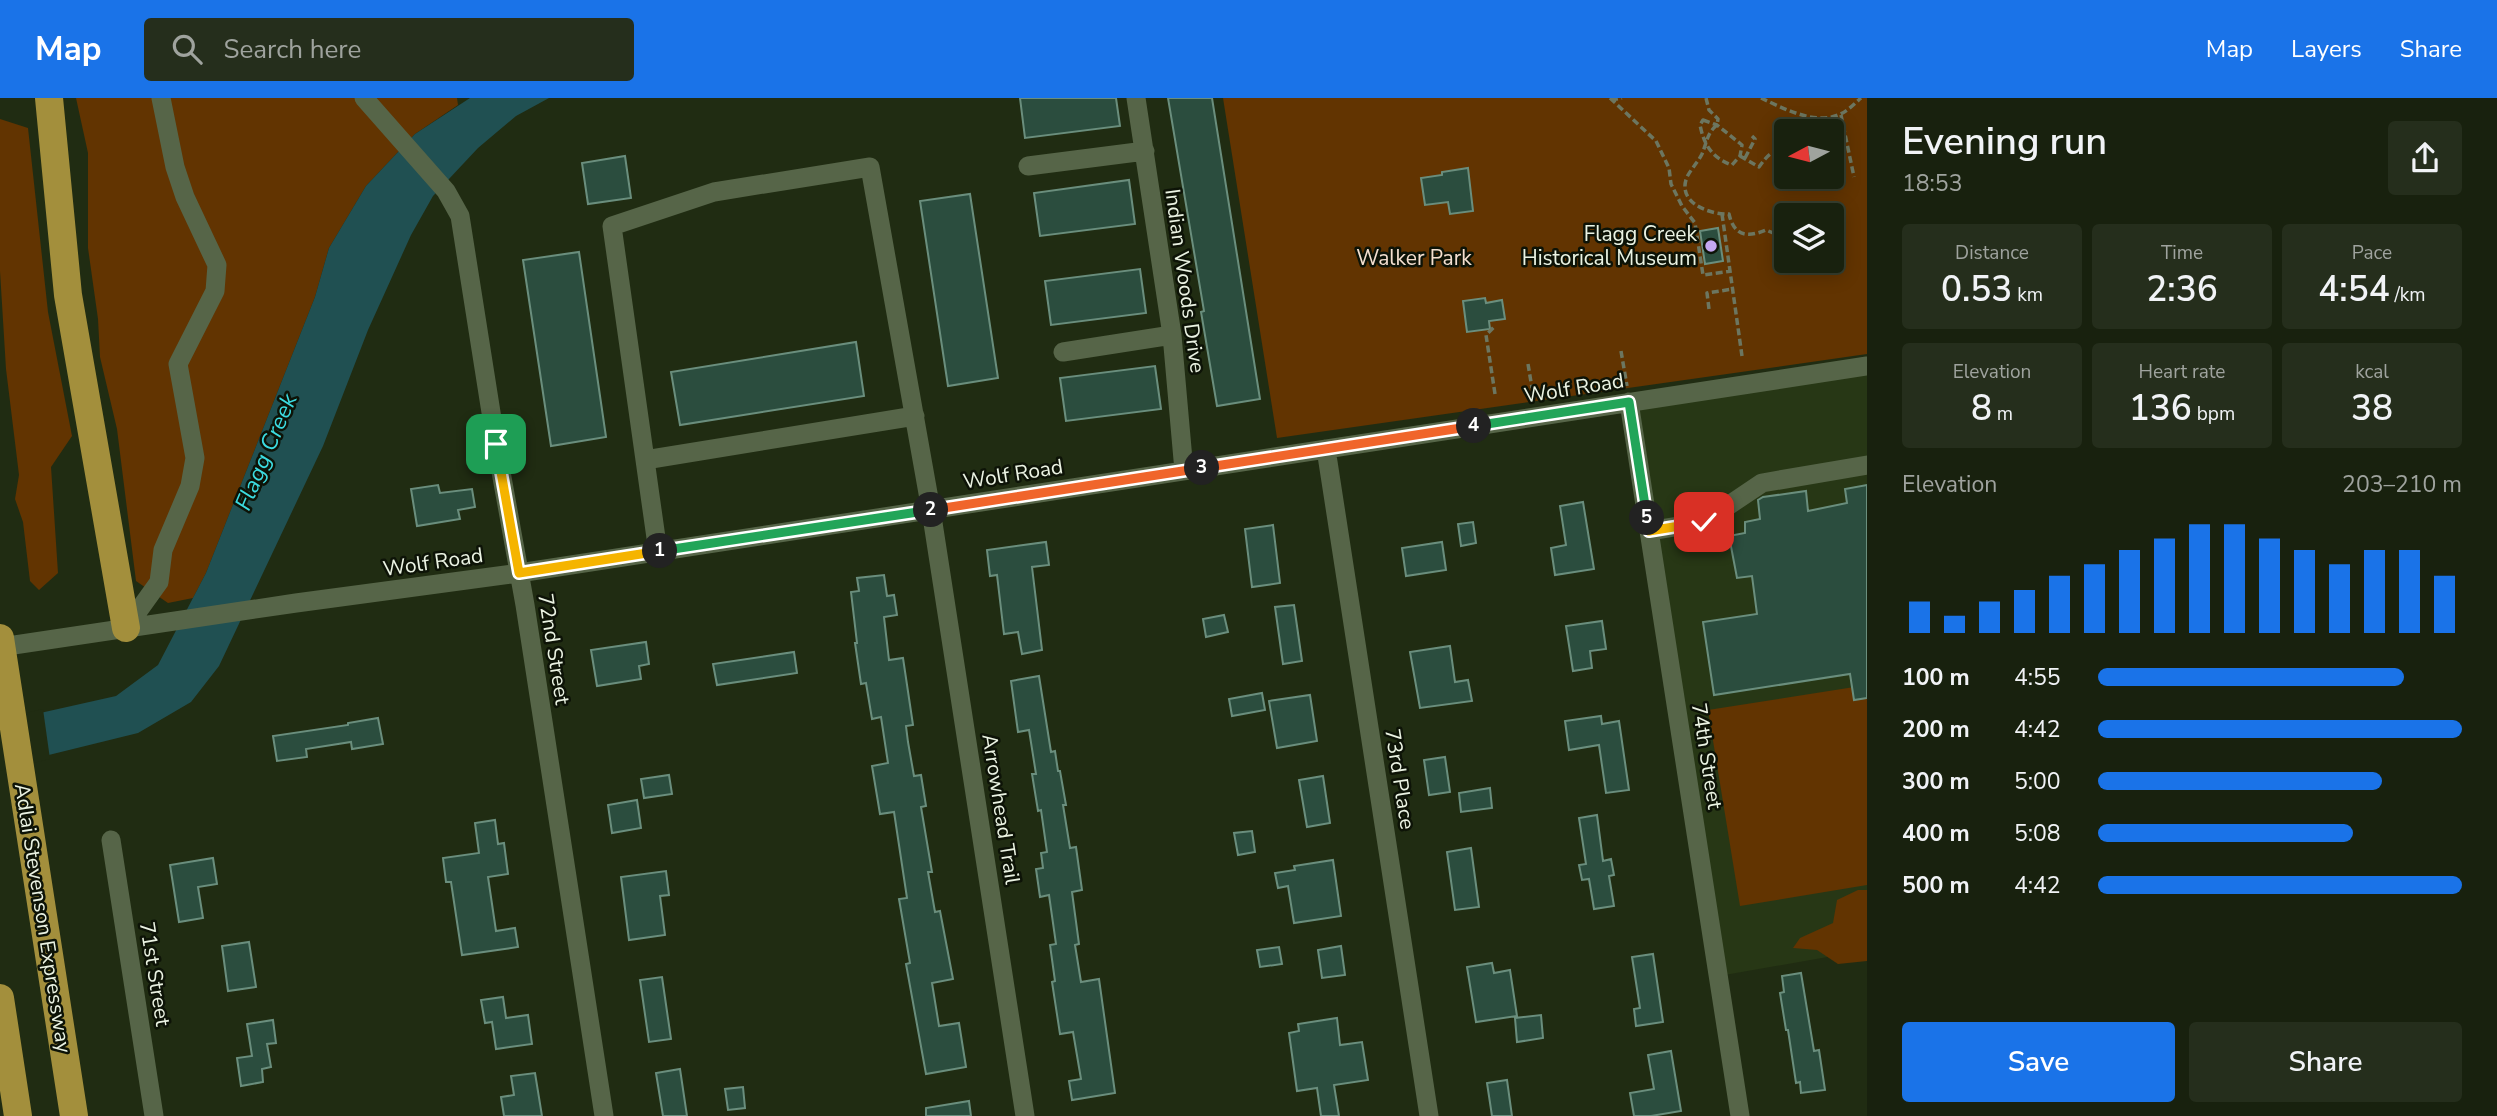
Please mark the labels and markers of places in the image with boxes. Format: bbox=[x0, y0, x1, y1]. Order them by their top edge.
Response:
place label: Flagg Creek Historical Museum bbox=[1522, 220, 1697, 272]
marker: Flagg Creek Historical Museum bbox=[1703, 238, 1719, 254]
pin: 4 bbox=[1456, 408, 1492, 444]
pin bbox=[466, 414, 526, 474]
pin: 3 bbox=[1184, 450, 1220, 486]
pin: 2 bbox=[914, 492, 948, 528]
pin bbox=[1674, 492, 1734, 552]
pin: 5 bbox=[1630, 500, 1664, 536]
pin: 1 bbox=[642, 533, 678, 568]

